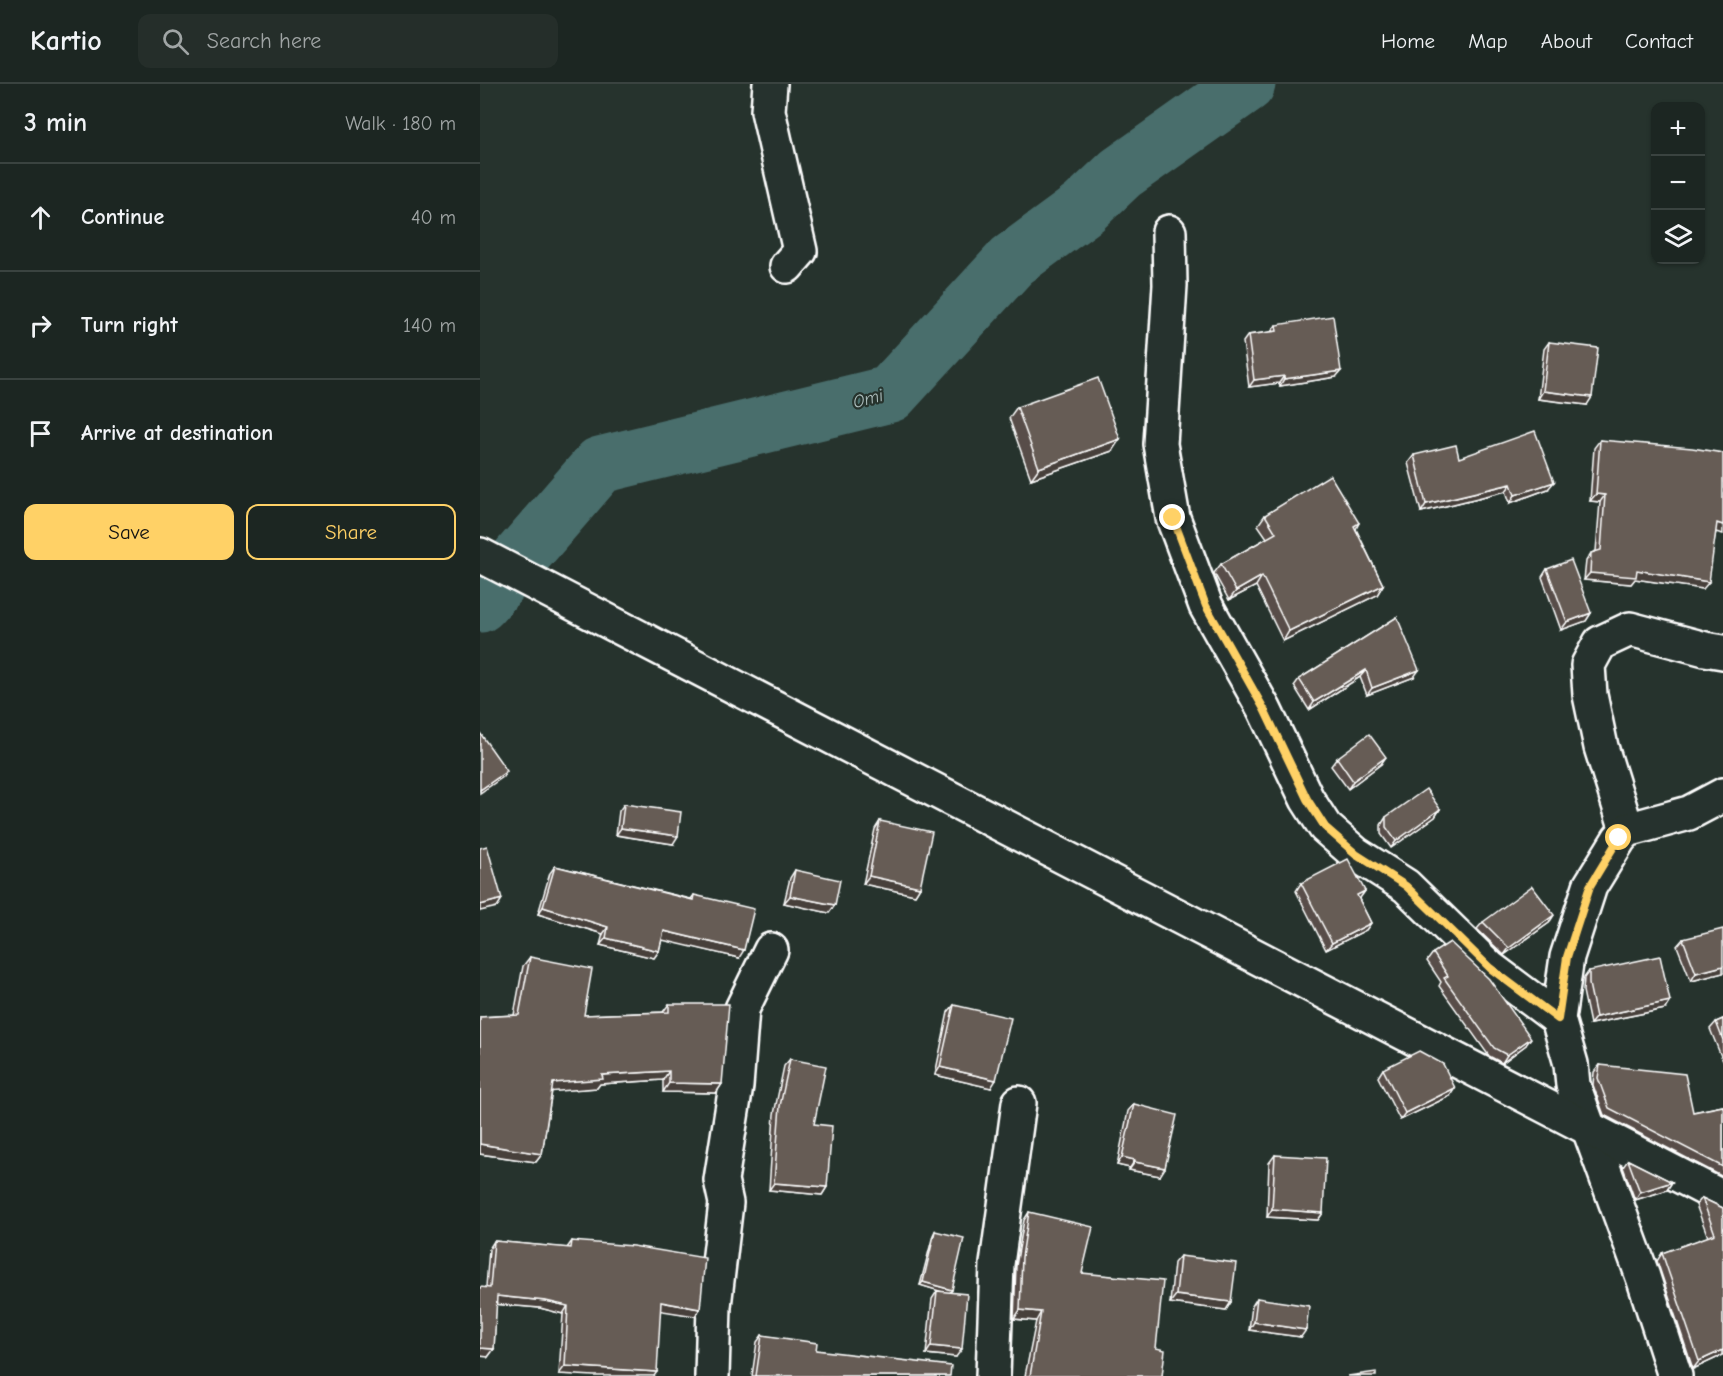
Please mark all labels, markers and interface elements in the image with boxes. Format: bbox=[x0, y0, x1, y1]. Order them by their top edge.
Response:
search box bbox=[138, 14, 558, 68]
text: Kartio bbox=[30, 25, 102, 57]
icon: search bbox=[159, 25, 192, 58]
text: Search here bbox=[207, 28, 321, 54]
text: Home bbox=[1381, 29, 1435, 53]
text: Map bbox=[1468, 29, 1508, 53]
text: About bbox=[1541, 29, 1592, 53]
text: Contact bbox=[1625, 29, 1693, 53]
map controls bbox=[1651, 102, 1705, 264]
button: + bbox=[1651, 102, 1705, 156]
text: 3 min bbox=[24, 108, 87, 138]
text: Walk · 180 m bbox=[345, 112, 456, 135]
button: − bbox=[1651, 156, 1705, 210]
icon: ahead bbox=[24, 201, 57, 234]
text: Continue bbox=[81, 204, 164, 230]
text: 40 m bbox=[411, 206, 456, 229]
button: layers bbox=[1651, 210, 1705, 264]
icon: right bbox=[24, 309, 57, 342]
text: Turn right bbox=[81, 312, 178, 338]
text: 140 m bbox=[403, 314, 456, 337]
water label: Omi bbox=[851, 385, 886, 413]
icon: arrive bbox=[24, 417, 57, 450]
text: Arrive at destination bbox=[81, 420, 273, 446]
button: Save bbox=[24, 504, 234, 560]
button: Share bbox=[246, 504, 456, 560]
route end bbox=[1159, 504, 1185, 530]
route start bbox=[1605, 824, 1631, 850]

